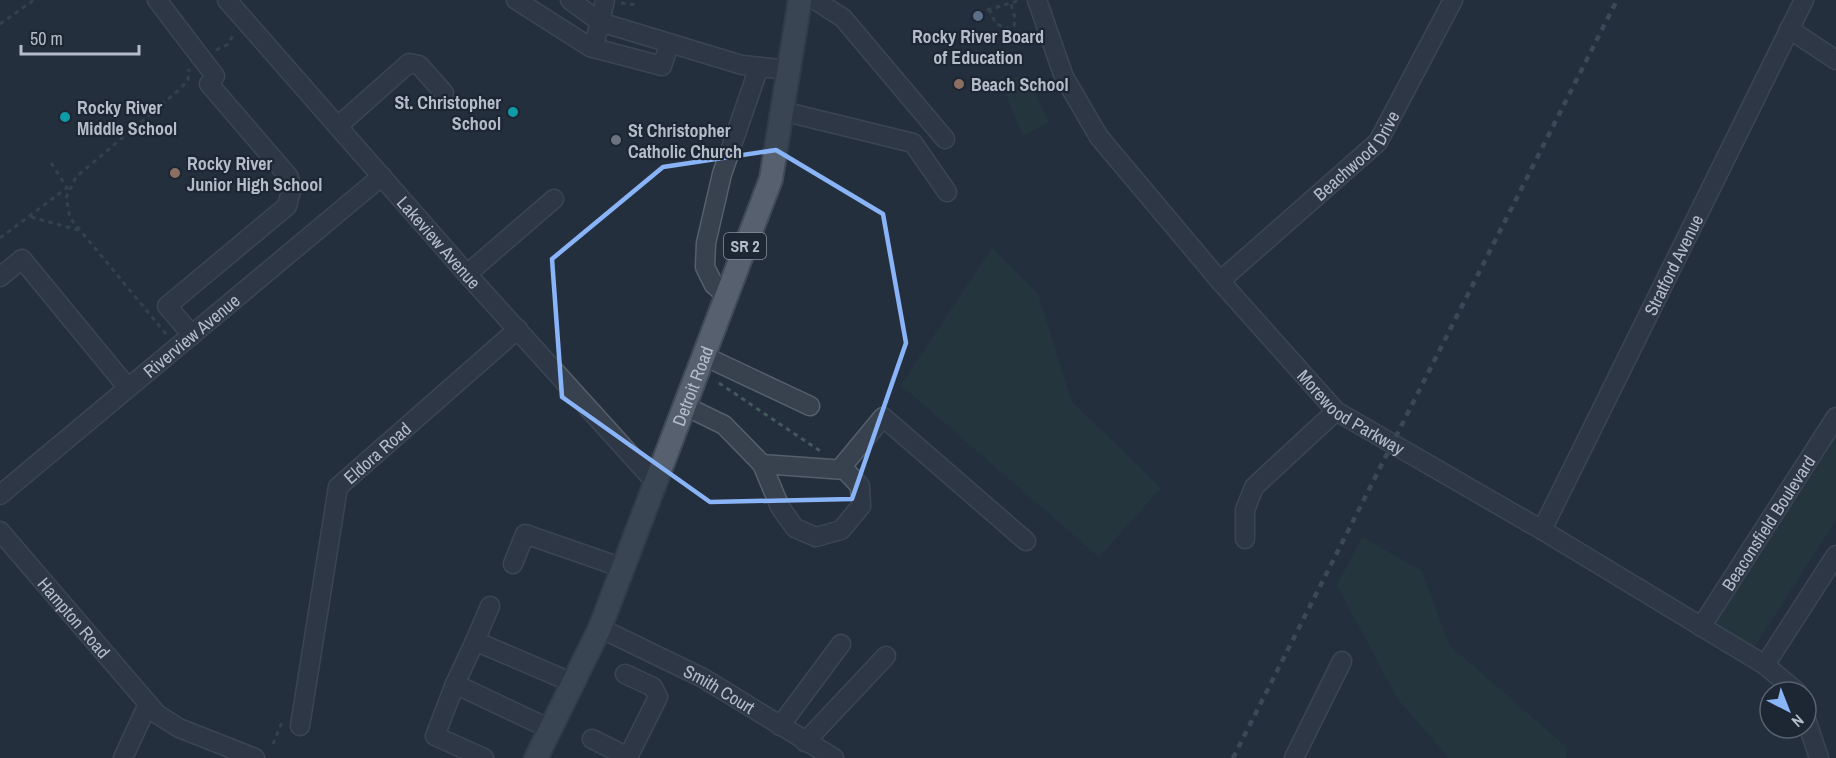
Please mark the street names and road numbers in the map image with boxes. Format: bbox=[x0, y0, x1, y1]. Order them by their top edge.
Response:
street label: Beachwood Drive bbox=[1308, 106, 1405, 206]
street label: Lakeview Avenue bbox=[392, 191, 487, 294]
street label: Stratford Avenue bbox=[1638, 210, 1709, 319]
road number: SR 2 bbox=[724, 233, 766, 259]
street label: Riverview Avenue bbox=[138, 288, 245, 383]
street label: Detroit Road bbox=[666, 342, 719, 429]
street label: Morewood Parkway bbox=[1292, 364, 1410, 461]
street label: Eldora Road bbox=[338, 416, 416, 489]
street label: Beaconsfield Boulevard bbox=[1715, 450, 1821, 595]
street label: Hampton Road bbox=[32, 572, 116, 663]
street label: Smith Court bbox=[680, 658, 760, 719]

